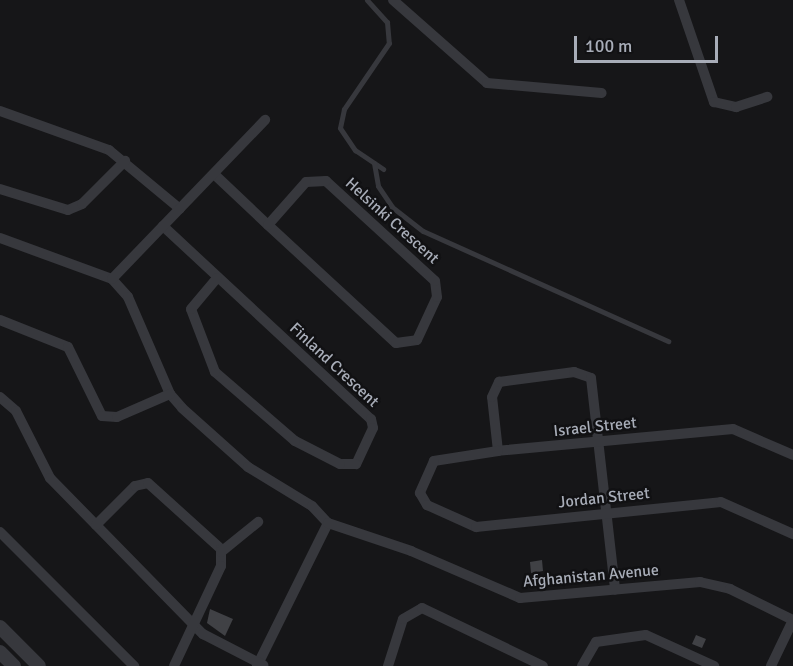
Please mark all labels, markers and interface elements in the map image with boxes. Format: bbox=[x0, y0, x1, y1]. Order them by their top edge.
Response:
scale bar bbox=[577, 24, 721, 62]
text: 100 m bbox=[585, 35, 632, 57]
street label: Helsinki Crescent bbox=[341, 174, 443, 268]
street label: Finland Crescent bbox=[285, 319, 383, 411]
street label: Israel Street bbox=[553, 413, 637, 441]
street label: Jordan Street bbox=[557, 484, 651, 512]
street label: Afghanistan Avenue bbox=[522, 561, 660, 591]

